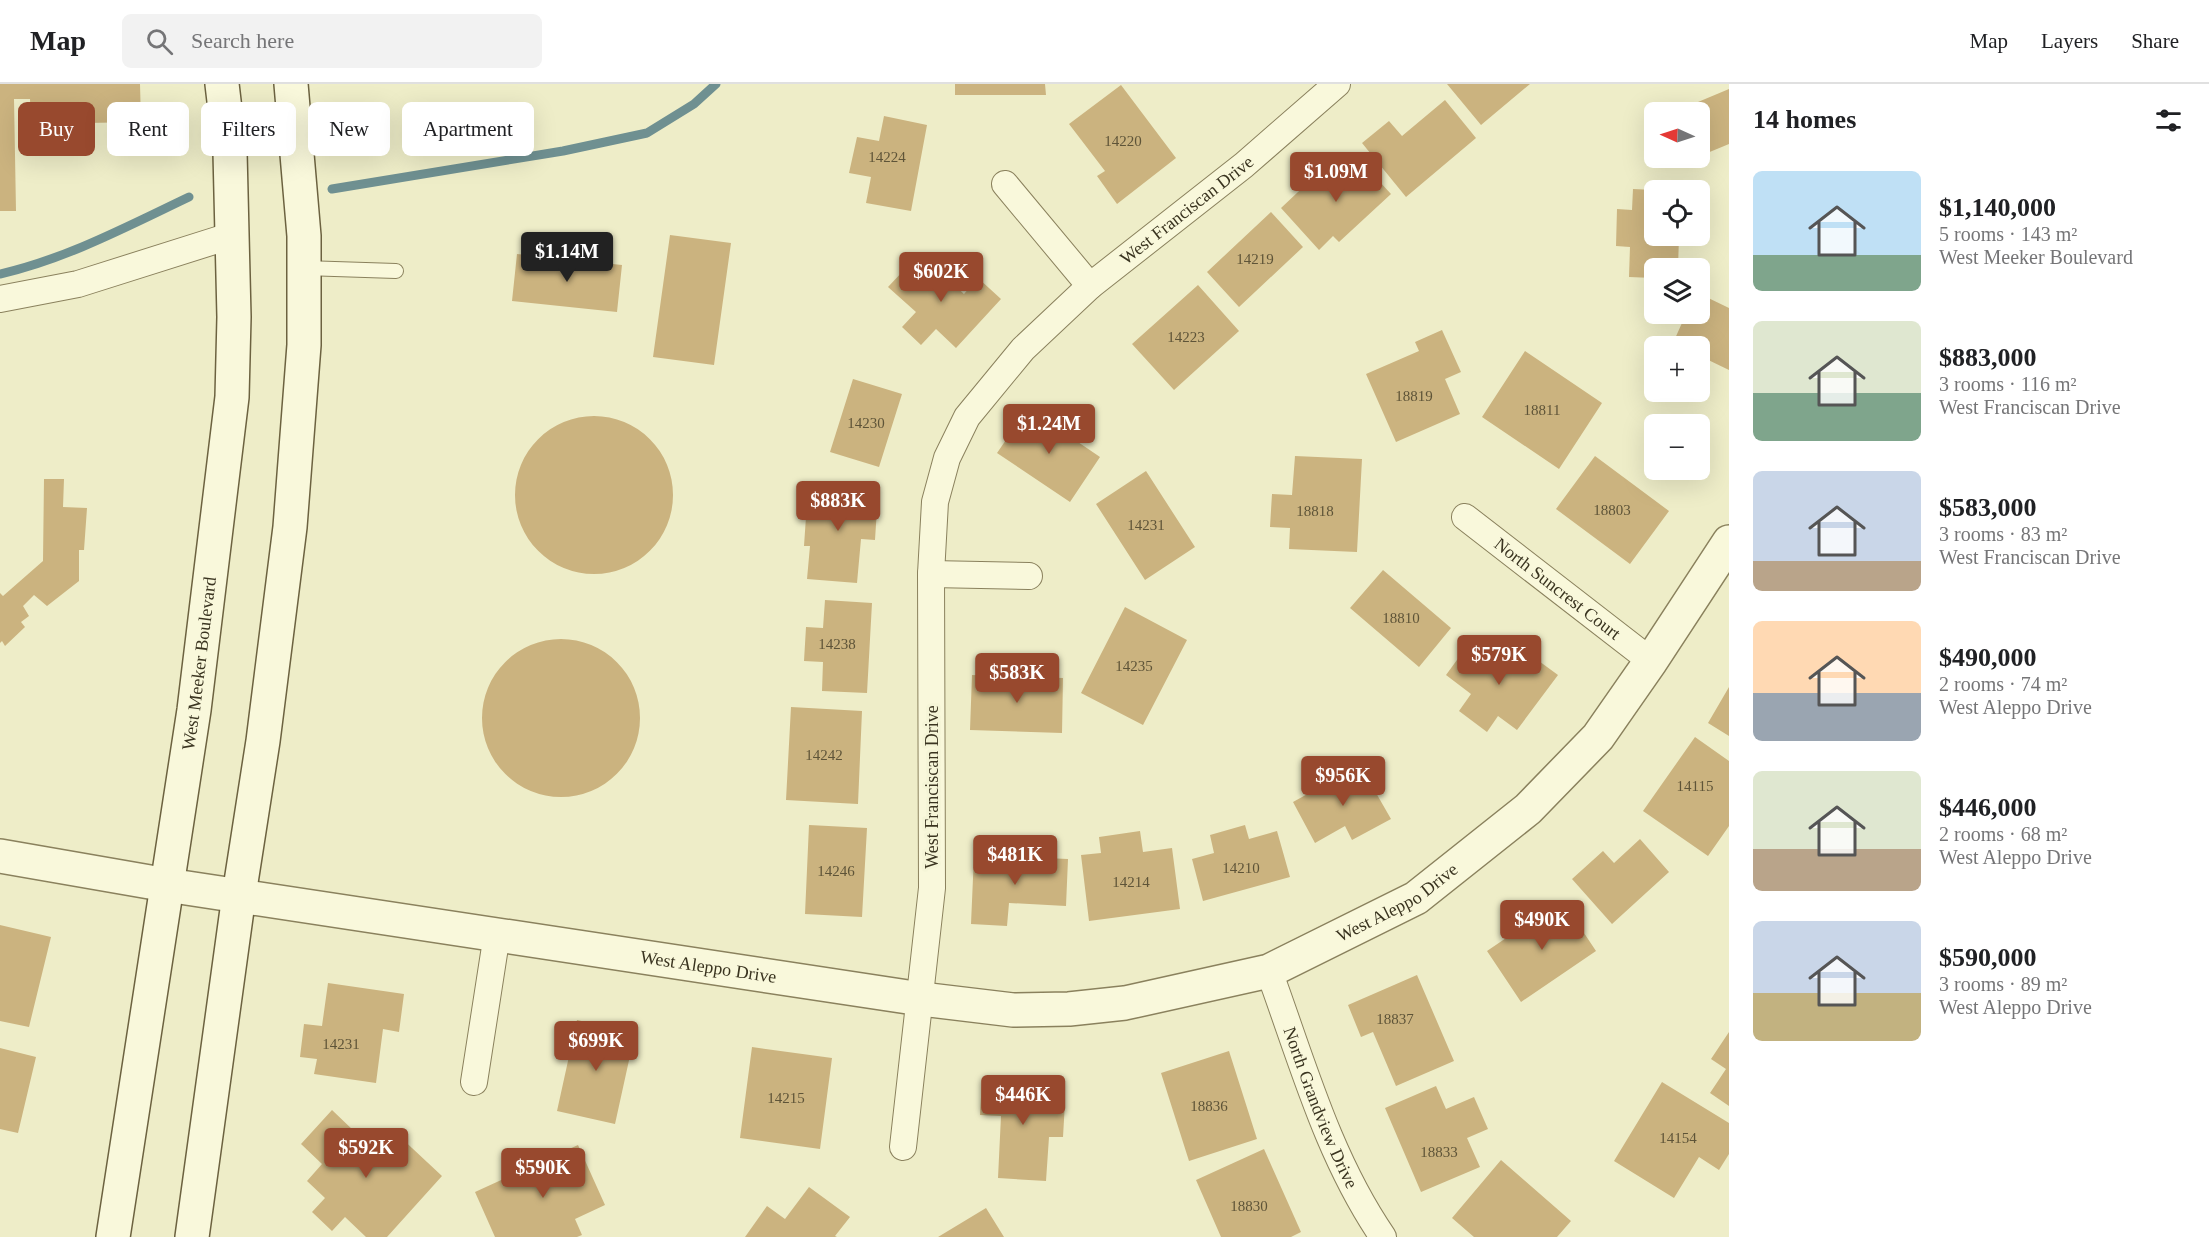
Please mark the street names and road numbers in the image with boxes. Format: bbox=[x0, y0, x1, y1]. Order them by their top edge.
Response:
street label: West Franciscan Drive bbox=[1116, 152, 1257, 268]
street label: North Suncrest Court bbox=[1490, 534, 1625, 644]
street label: West Meeker Boulevard bbox=[178, 576, 220, 752]
street label: West Franciscan Drive bbox=[922, 705, 942, 869]
street label: West Aleppo Drive bbox=[1333, 859, 1461, 946]
street label: West Aleppo Drive bbox=[639, 947, 778, 987]
street label: North Grandview Drive bbox=[1279, 1024, 1362, 1192]

